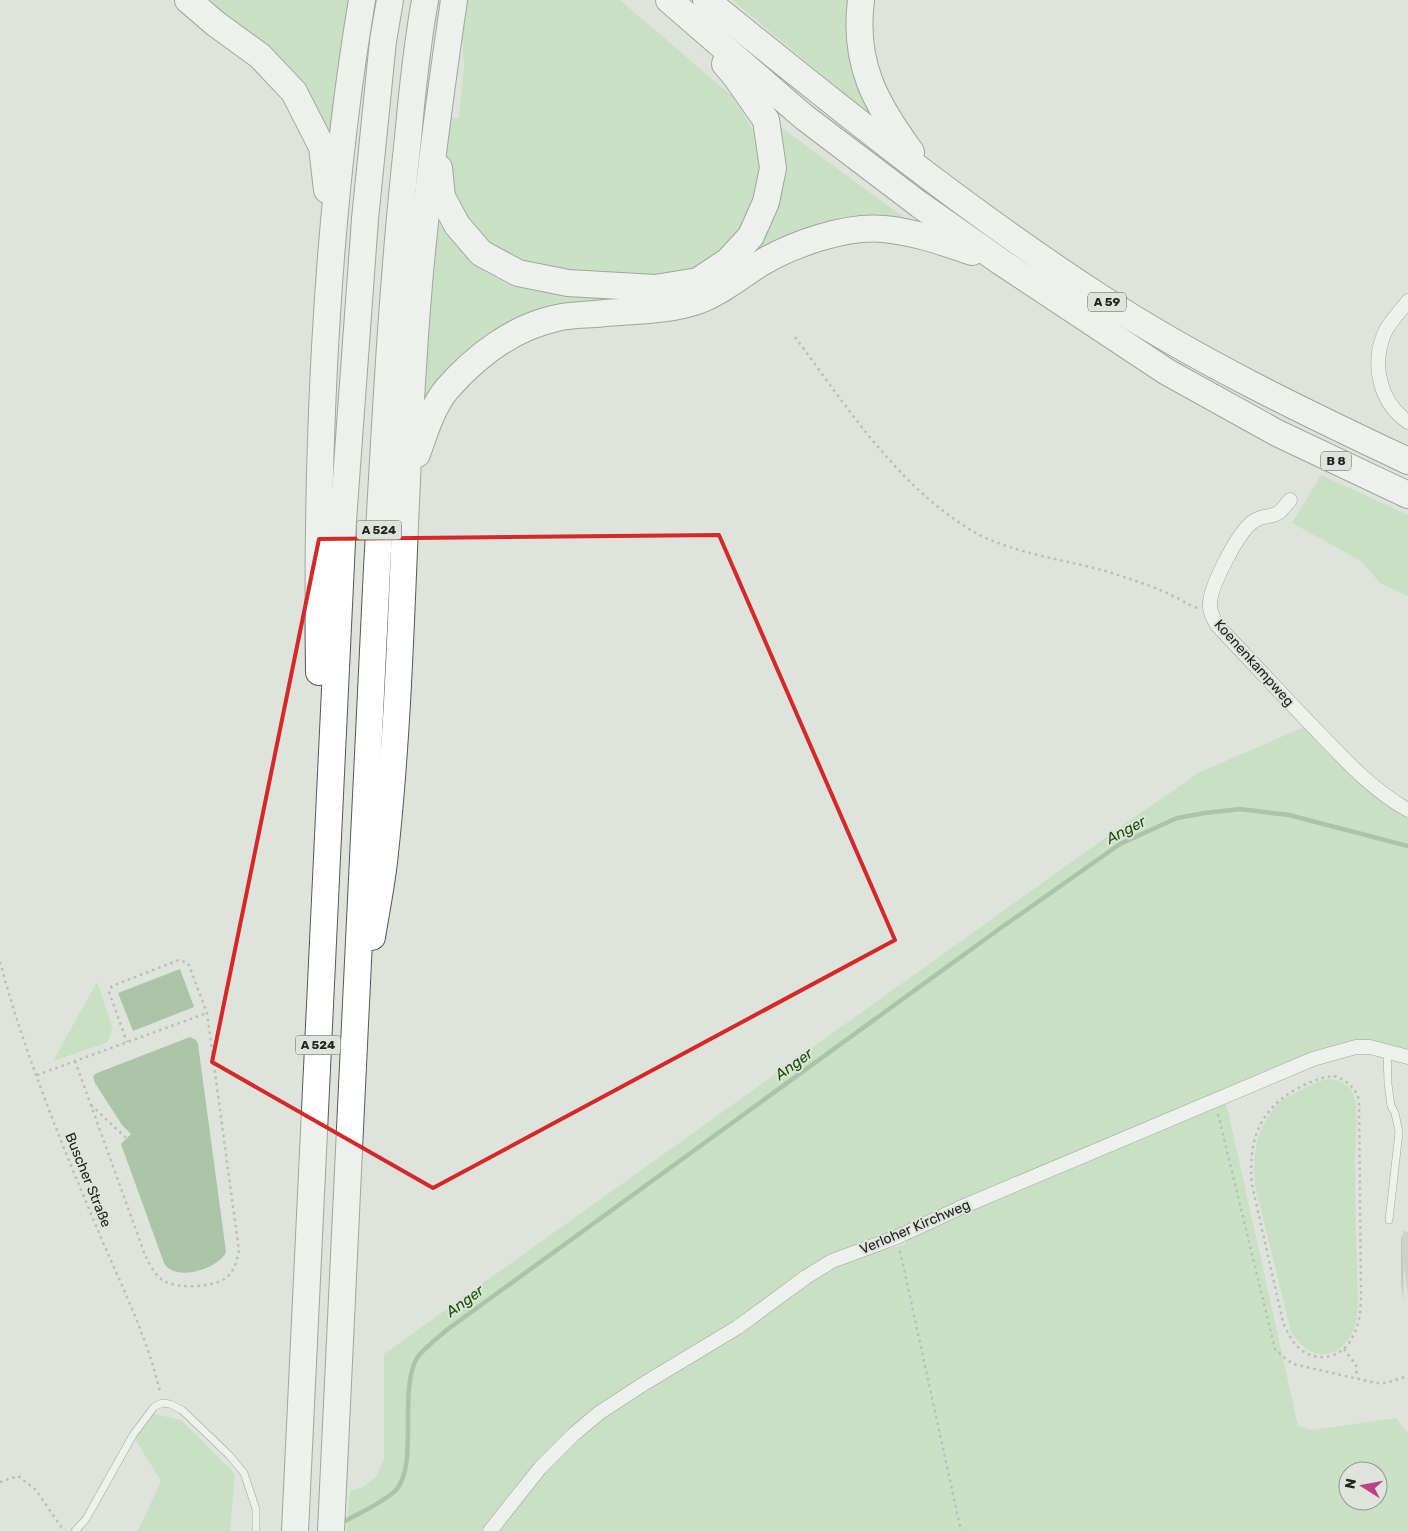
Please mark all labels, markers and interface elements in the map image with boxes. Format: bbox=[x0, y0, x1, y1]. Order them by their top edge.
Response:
road number: A 59 bbox=[1088, 292, 1126, 312]
road number: B 8 bbox=[1321, 452, 1351, 471]
road number: A 524 bbox=[356, 520, 402, 540]
street label: Koenenkampweg bbox=[1210, 616, 1298, 710]
water label: Anger bbox=[1102, 812, 1150, 848]
road number: A 524 bbox=[296, 1036, 340, 1054]
water label: Anger bbox=[771, 1044, 817, 1084]
street label: Buscher Straße bbox=[61, 1130, 115, 1230]
street label: Verloher Kirchweg bbox=[857, 1196, 973, 1258]
water label: Anger bbox=[442, 1281, 488, 1321]
north arrow bbox=[1338, 1461, 1388, 1511]
text: N bbox=[1341, 1477, 1360, 1490]

